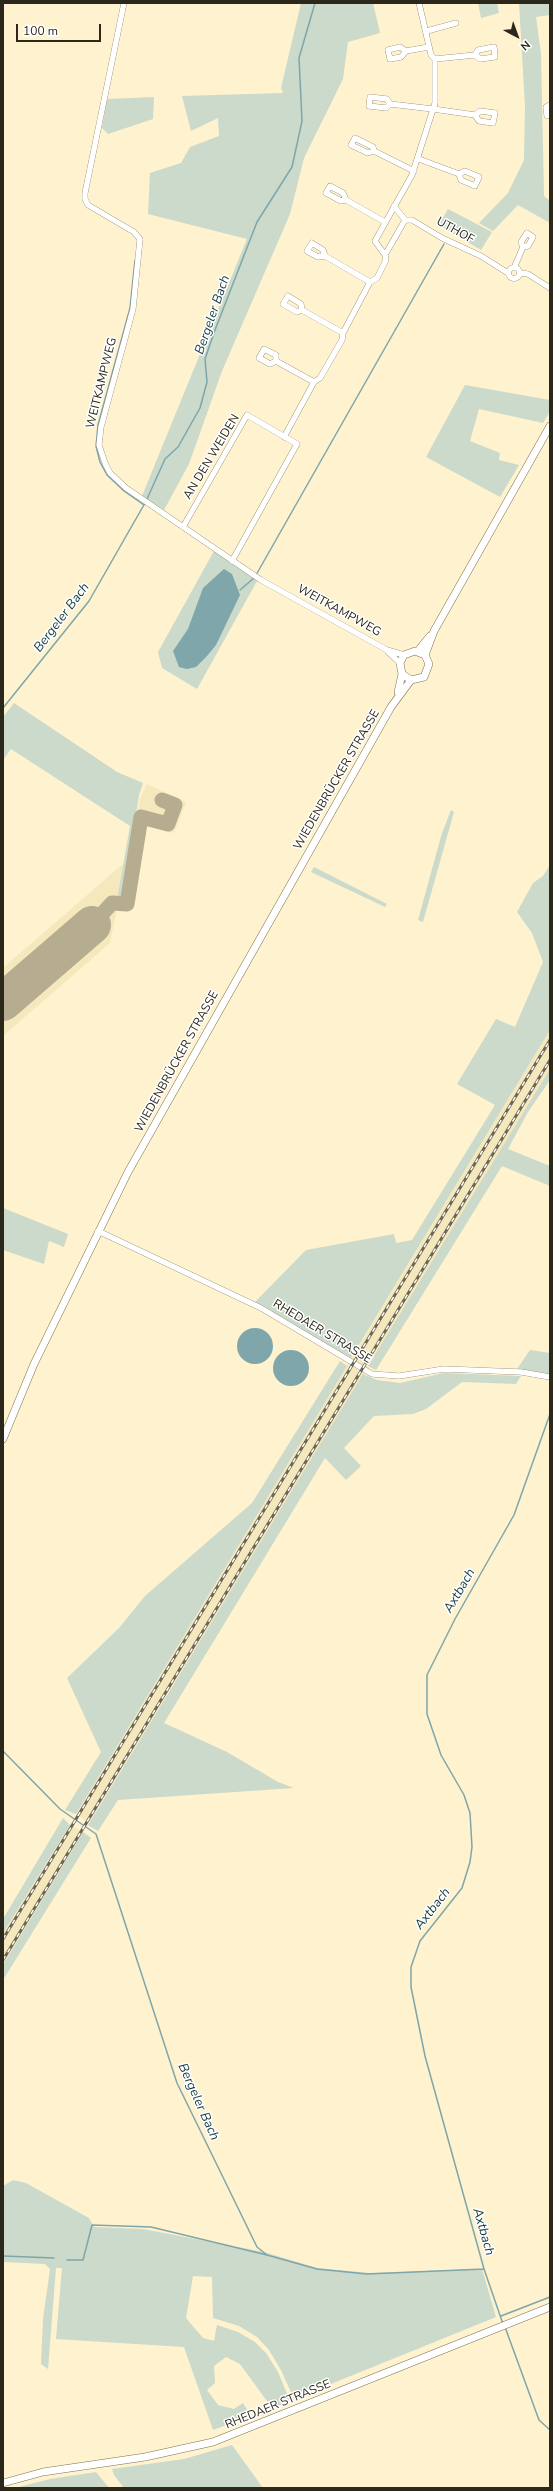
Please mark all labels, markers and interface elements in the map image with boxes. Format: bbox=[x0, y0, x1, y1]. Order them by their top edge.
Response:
scale bar bbox=[18, 16, 103, 42]
north arrow bbox=[497, 16, 537, 56]
text: 100 m bbox=[23, 23, 58, 39]
text: N bbox=[517, 37, 533, 54]
street label: UTHOF bbox=[434, 215, 476, 247]
water label: Bergeler Bach bbox=[192, 273, 234, 357]
street label: WEITKAMPWEG bbox=[84, 336, 120, 430]
street label: AN DEN WEIDEN bbox=[181, 412, 243, 502]
water label: Bergeler Bach bbox=[31, 580, 93, 656]
street label: WEITKAMPWEG bbox=[295, 582, 383, 640]
street label: WIEDENBRÜCKER STRASSE bbox=[291, 707, 383, 853]
street label: WIEDENBRÜCKER STRASSE bbox=[132, 989, 222, 1135]
street label: RHEDAER STRASSE bbox=[270, 1297, 374, 1367]
water label: Axtbach bbox=[441, 1566, 479, 1616]
water label: Axtbach bbox=[412, 1885, 454, 1933]
water label: Bergeler Bach bbox=[174, 2061, 222, 2143]
water label: Axtbach bbox=[469, 2207, 497, 2257]
street label: RHEDAER STRASSE bbox=[223, 2377, 333, 2433]

